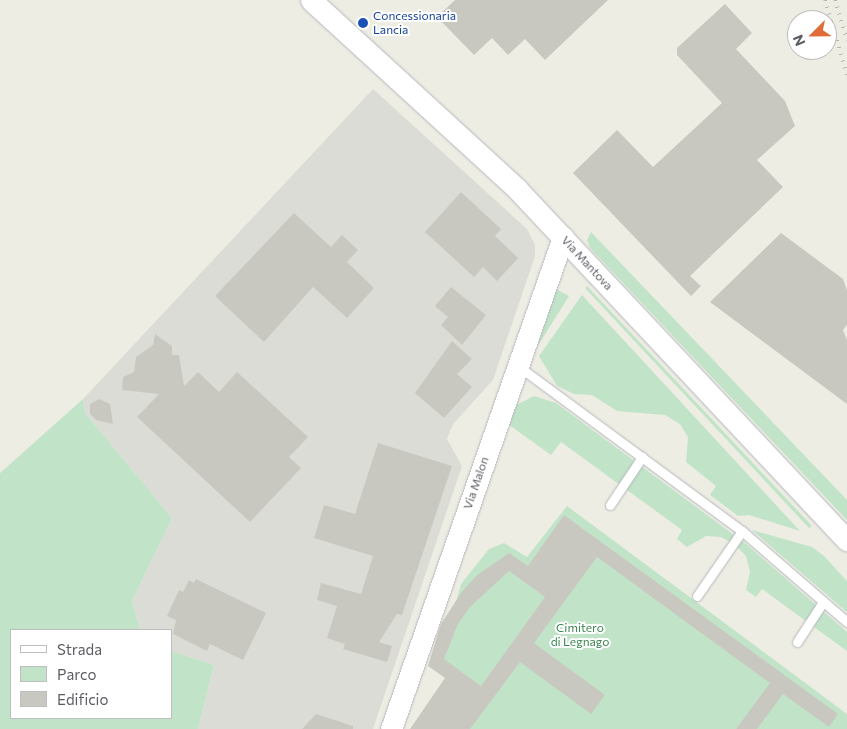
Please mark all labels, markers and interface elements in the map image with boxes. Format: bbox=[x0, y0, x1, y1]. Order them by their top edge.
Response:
place label: Concessionaria Lancia bbox=[373, 9, 456, 37]
north arrow bbox=[787, 10, 837, 60]
marker: Concessionaria Lancia bbox=[357, 17, 369, 29]
text: N bbox=[789, 33, 809, 49]
street label: Via Mantova bbox=[558, 233, 616, 293]
street label: Via Malon bbox=[460, 455, 492, 511]
park label: Cimitero di Legnago bbox=[551, 621, 609, 649]
legend bbox=[10, 629, 172, 719]
text: Strada bbox=[57, 640, 102, 658]
text: Parco bbox=[57, 665, 96, 683]
text: Edificio bbox=[57, 690, 108, 708]

